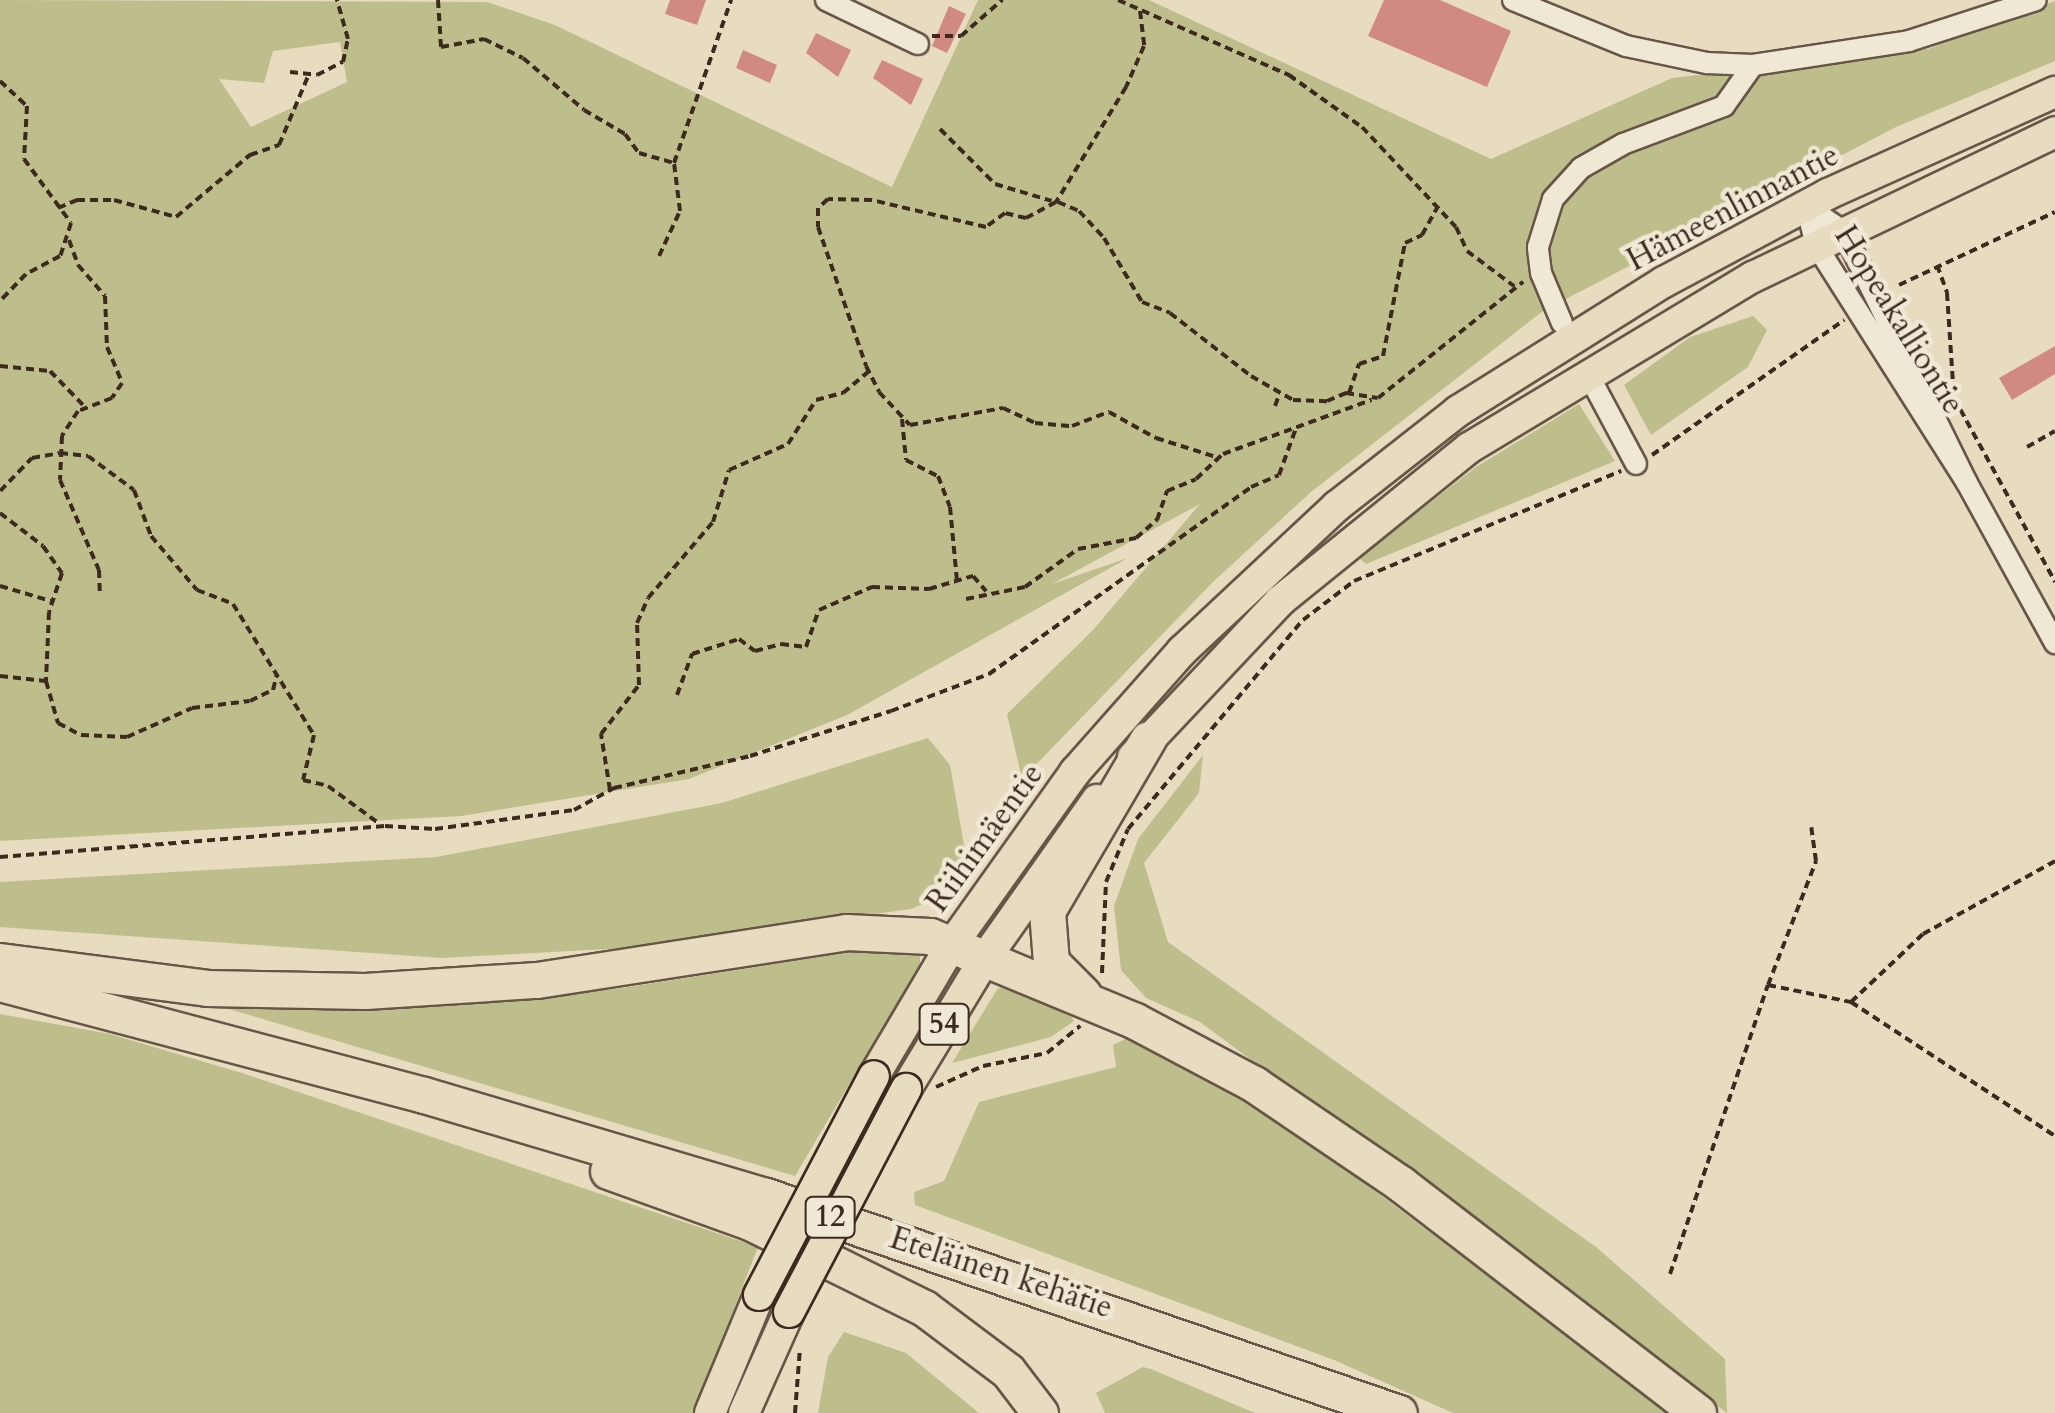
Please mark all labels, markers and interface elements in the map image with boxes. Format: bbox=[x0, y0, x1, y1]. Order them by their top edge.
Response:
street label: Hämeenlinnantie bbox=[1621, 136, 1845, 280]
street label: Hopeakalliontie bbox=[1826, 219, 1972, 421]
street label: Riihimäentie bbox=[918, 756, 1052, 920]
road number: 54 bbox=[916, 999, 972, 1049]
road number: 12 bbox=[802, 1192, 858, 1242]
street label: Eteläinen kehätie bbox=[885, 1219, 1117, 1327]

